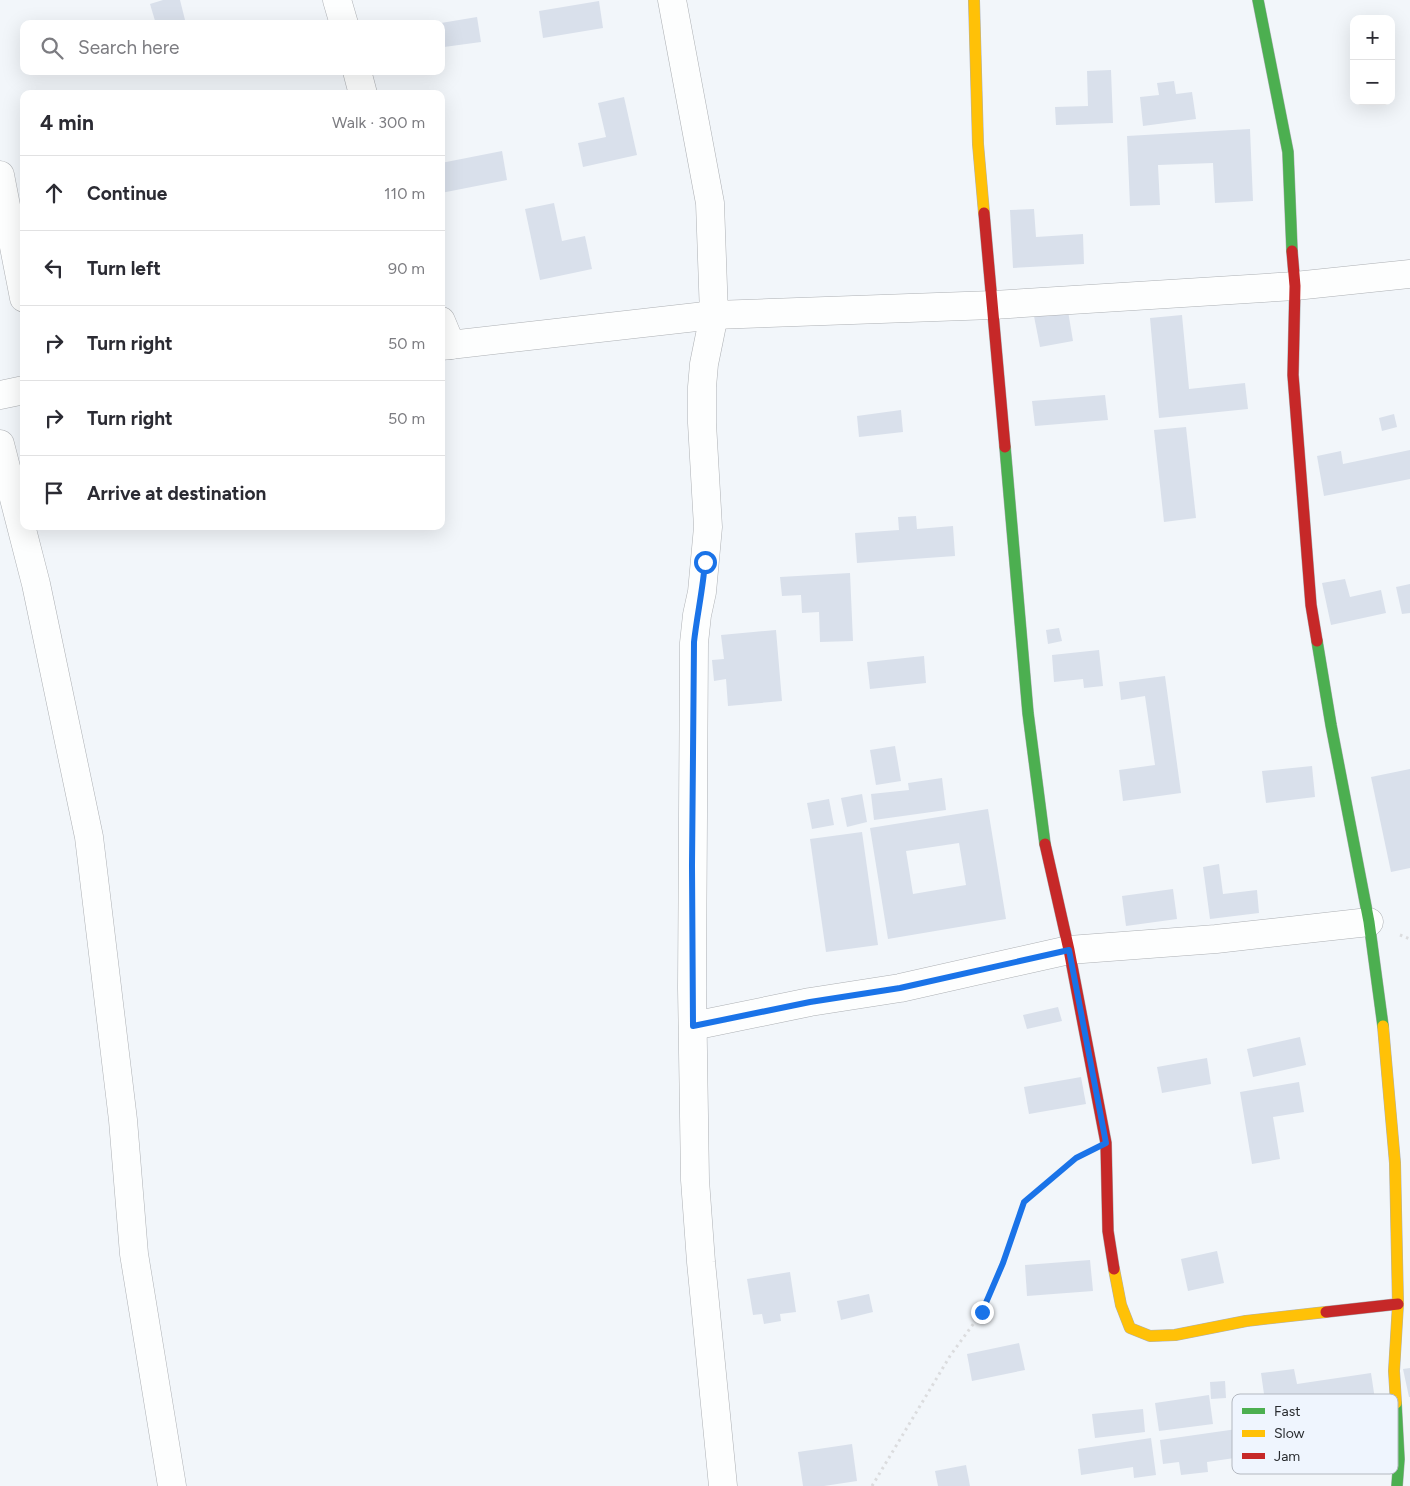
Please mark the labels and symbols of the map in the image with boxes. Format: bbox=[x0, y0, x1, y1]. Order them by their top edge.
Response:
route start bbox=[694, 551, 717, 574]
route end bbox=[971, 1301, 994, 1324]
legend bbox=[1232, 1394, 1398, 1474]
text: Fast bbox=[1274, 1403, 1300, 1420]
text: Slow bbox=[1274, 1425, 1305, 1442]
text: Jam bbox=[1274, 1448, 1300, 1465]

